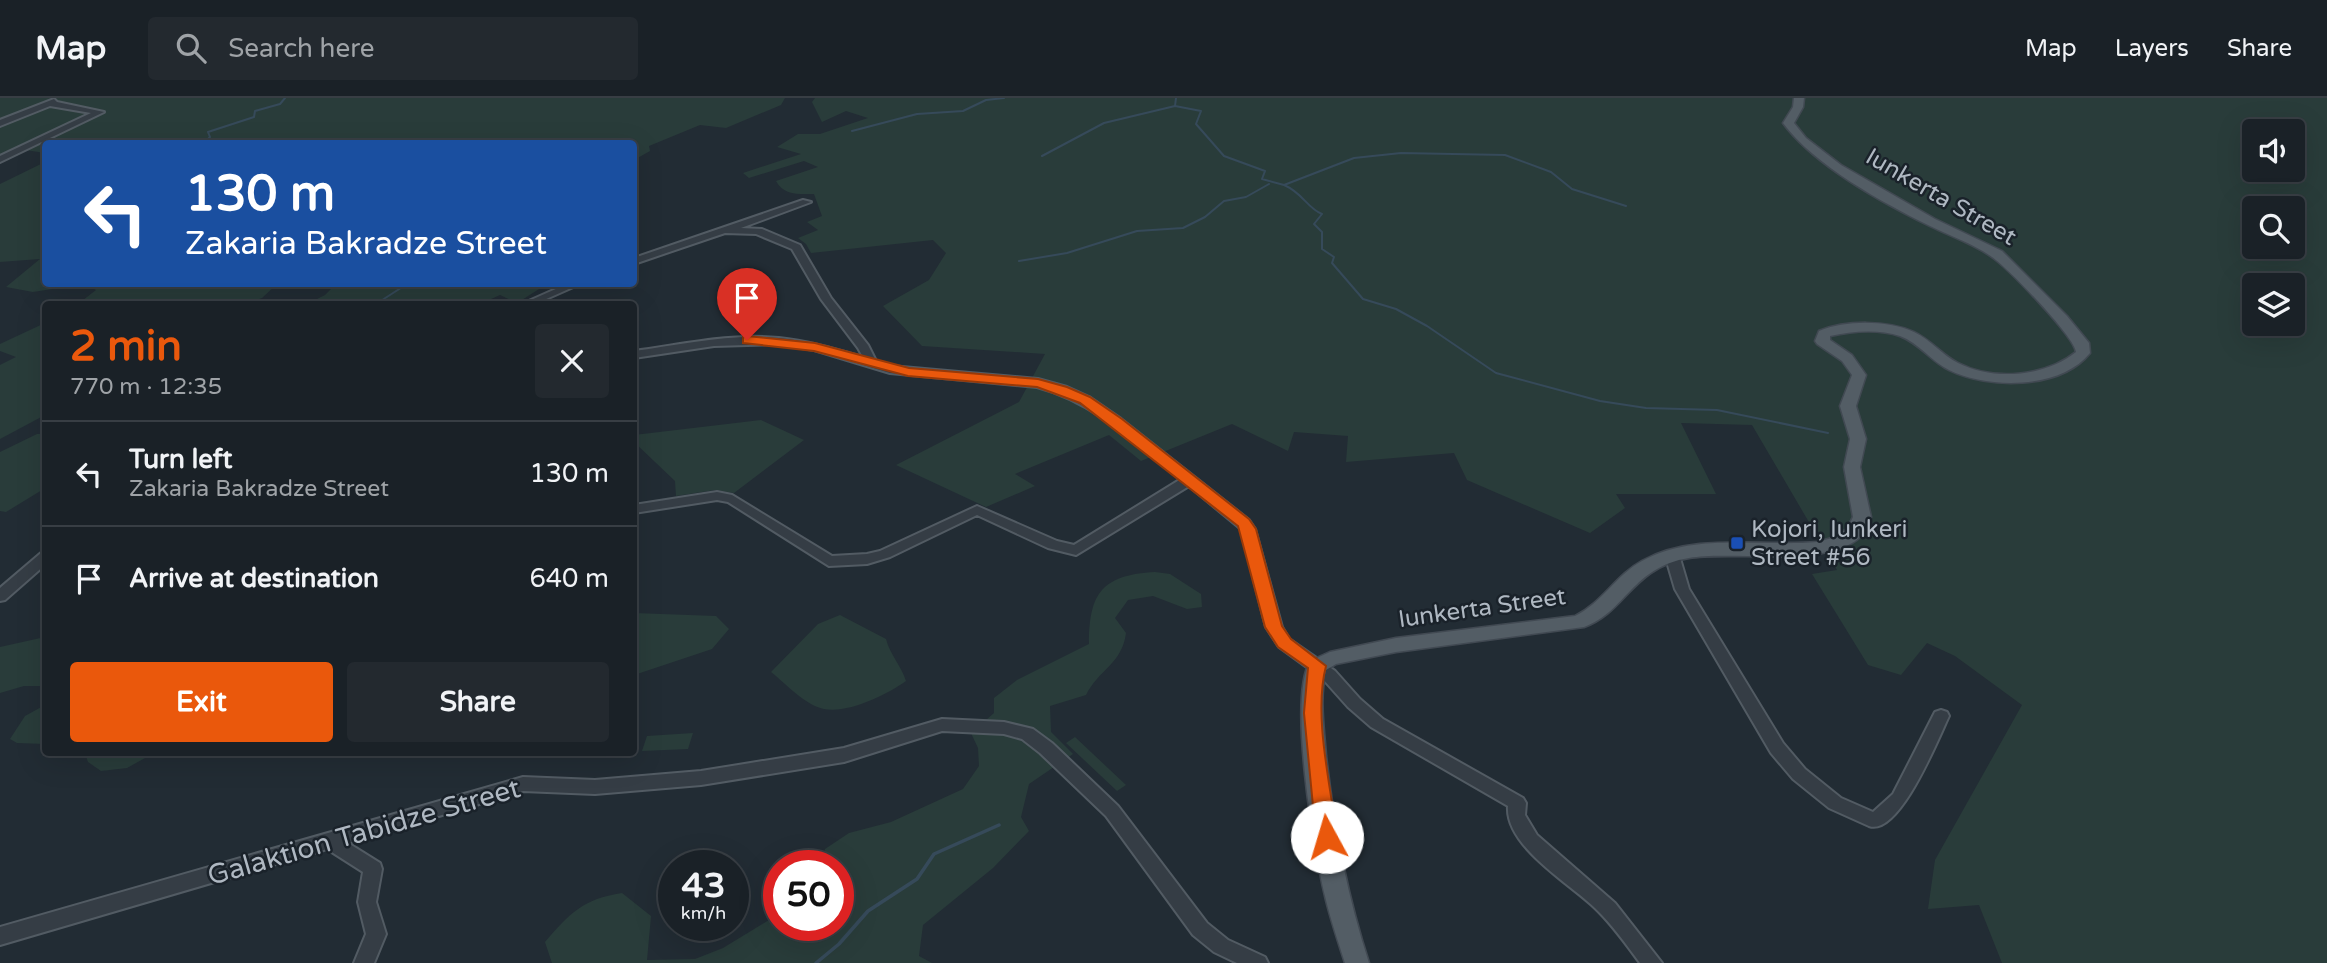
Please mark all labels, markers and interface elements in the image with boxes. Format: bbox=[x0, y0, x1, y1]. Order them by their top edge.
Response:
search box bbox=[148, 17, 638, 80]
text: Map bbox=[35, 29, 106, 68]
icon: search bbox=[172, 29, 210, 67]
text: Search here bbox=[228, 33, 374, 64]
text: Map bbox=[2025, 34, 2077, 63]
text: Layers bbox=[2115, 34, 2189, 63]
text: Share bbox=[2227, 34, 2292, 63]
map controls bbox=[2242, 119, 2305, 336]
button: sound bbox=[2242, 119, 2305, 182]
street label: Iunkerta Street bbox=[1861, 142, 2021, 252]
text: 130 m bbox=[185, 165, 335, 224]
icon: left bbox=[70, 168, 161, 259]
button: search bbox=[2242, 196, 2305, 259]
text: Zakaria Bakradze Street bbox=[185, 225, 547, 263]
pin bbox=[717, 268, 777, 340]
button: layers bbox=[2242, 273, 2305, 336]
icon: arrive bbox=[728, 279, 766, 317]
text: 2 min bbox=[70, 321, 182, 372]
button: close bbox=[535, 324, 609, 398]
text: 770 m · 12:35 bbox=[70, 373, 222, 401]
text: Turn left bbox=[129, 444, 232, 475]
icon: left bbox=[70, 455, 108, 493]
text: 130 m bbox=[529, 458, 609, 489]
text: Zakaria Bakradze Street bbox=[129, 475, 389, 503]
place label: Kojori, Iunkeri Street #56 bbox=[1751, 515, 1907, 572]
marker: Kojori, Iunkeri Street #56 bbox=[1729, 535, 1745, 551]
icon: arrive bbox=[70, 560, 108, 598]
text: Arrive at destination bbox=[129, 563, 379, 594]
text: 640 m bbox=[529, 563, 609, 594]
street label: Iunkerta Street bbox=[1396, 582, 1568, 634]
button: Exit bbox=[70, 662, 333, 742]
button: Share bbox=[347, 662, 609, 742]
street label: Galaktion Tabidze Street bbox=[204, 771, 525, 893]
position arrow bbox=[1290, 800, 1364, 874]
speed limit sign: 50 bbox=[763, 850, 854, 941]
text: 43 bbox=[682, 865, 725, 907]
text: km/h bbox=[681, 902, 726, 924]

